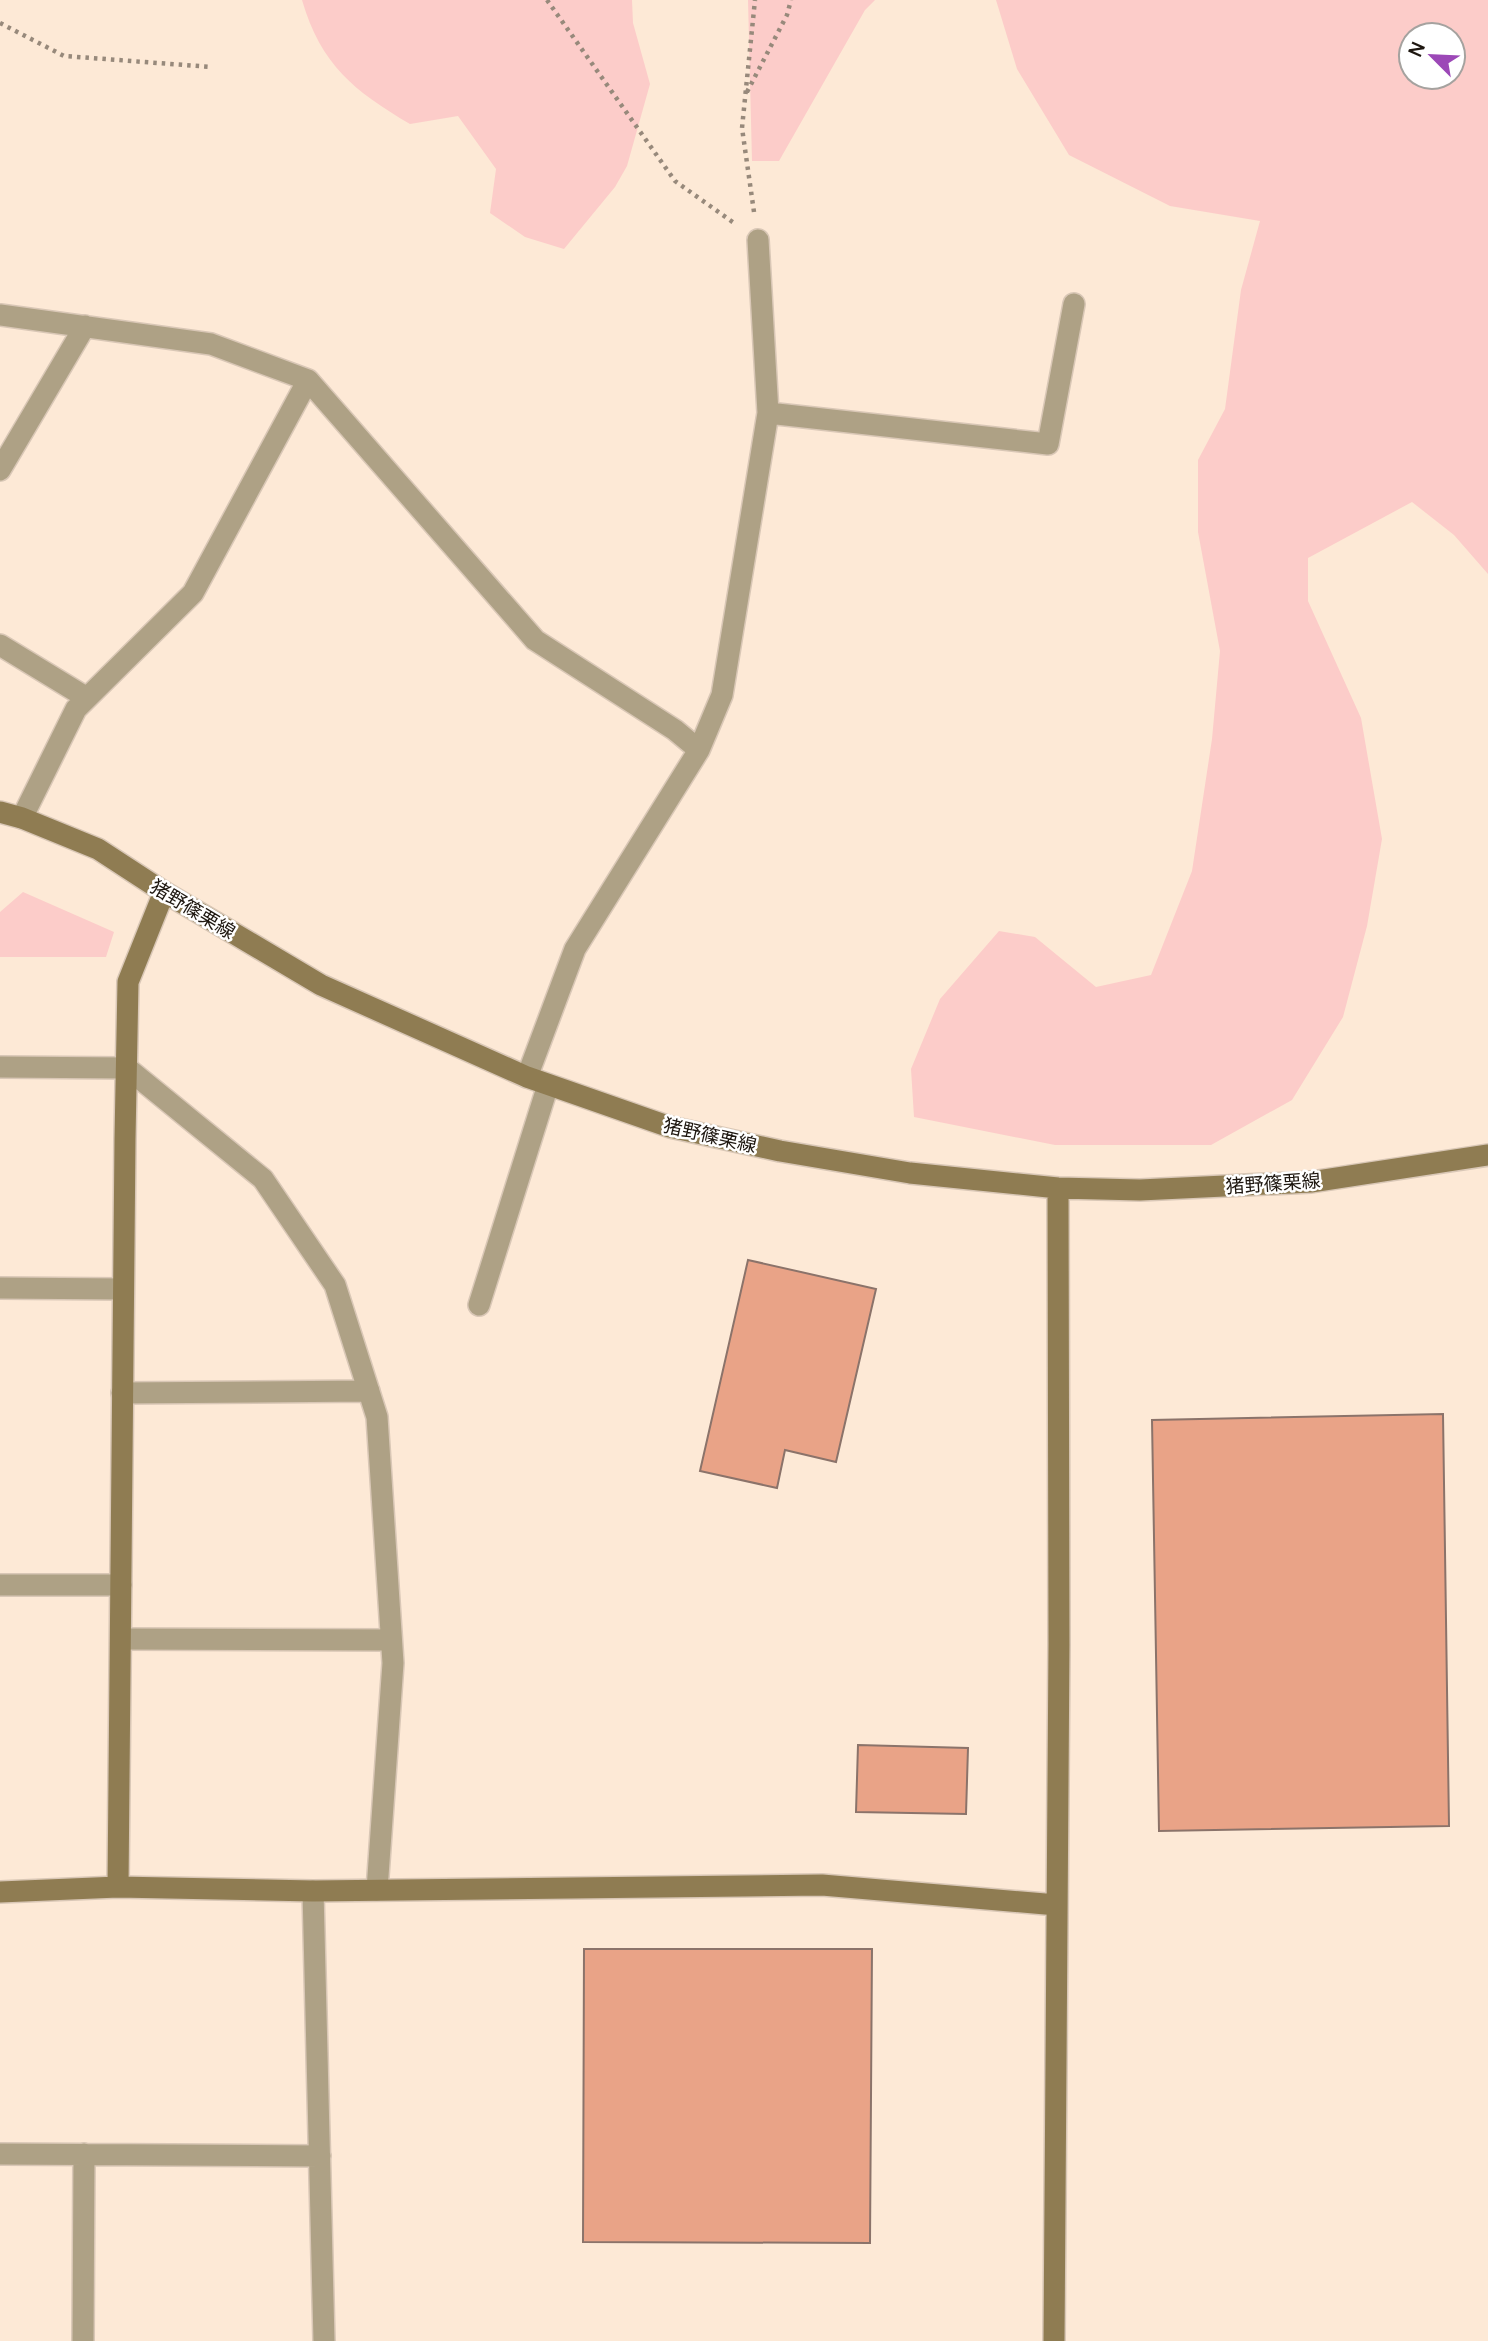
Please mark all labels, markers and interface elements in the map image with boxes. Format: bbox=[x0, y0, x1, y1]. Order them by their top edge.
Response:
north arrow bbox=[1397, 21, 1467, 91]
text: N bbox=[1402, 38, 1431, 61]
street label: 猪野篠栗線 bbox=[146, 873, 240, 945]
street label: 猪野篠栗線 bbox=[661, 1112, 759, 1158]
street label: 猪野篠栗線 bbox=[1225, 1167, 1321, 1199]

